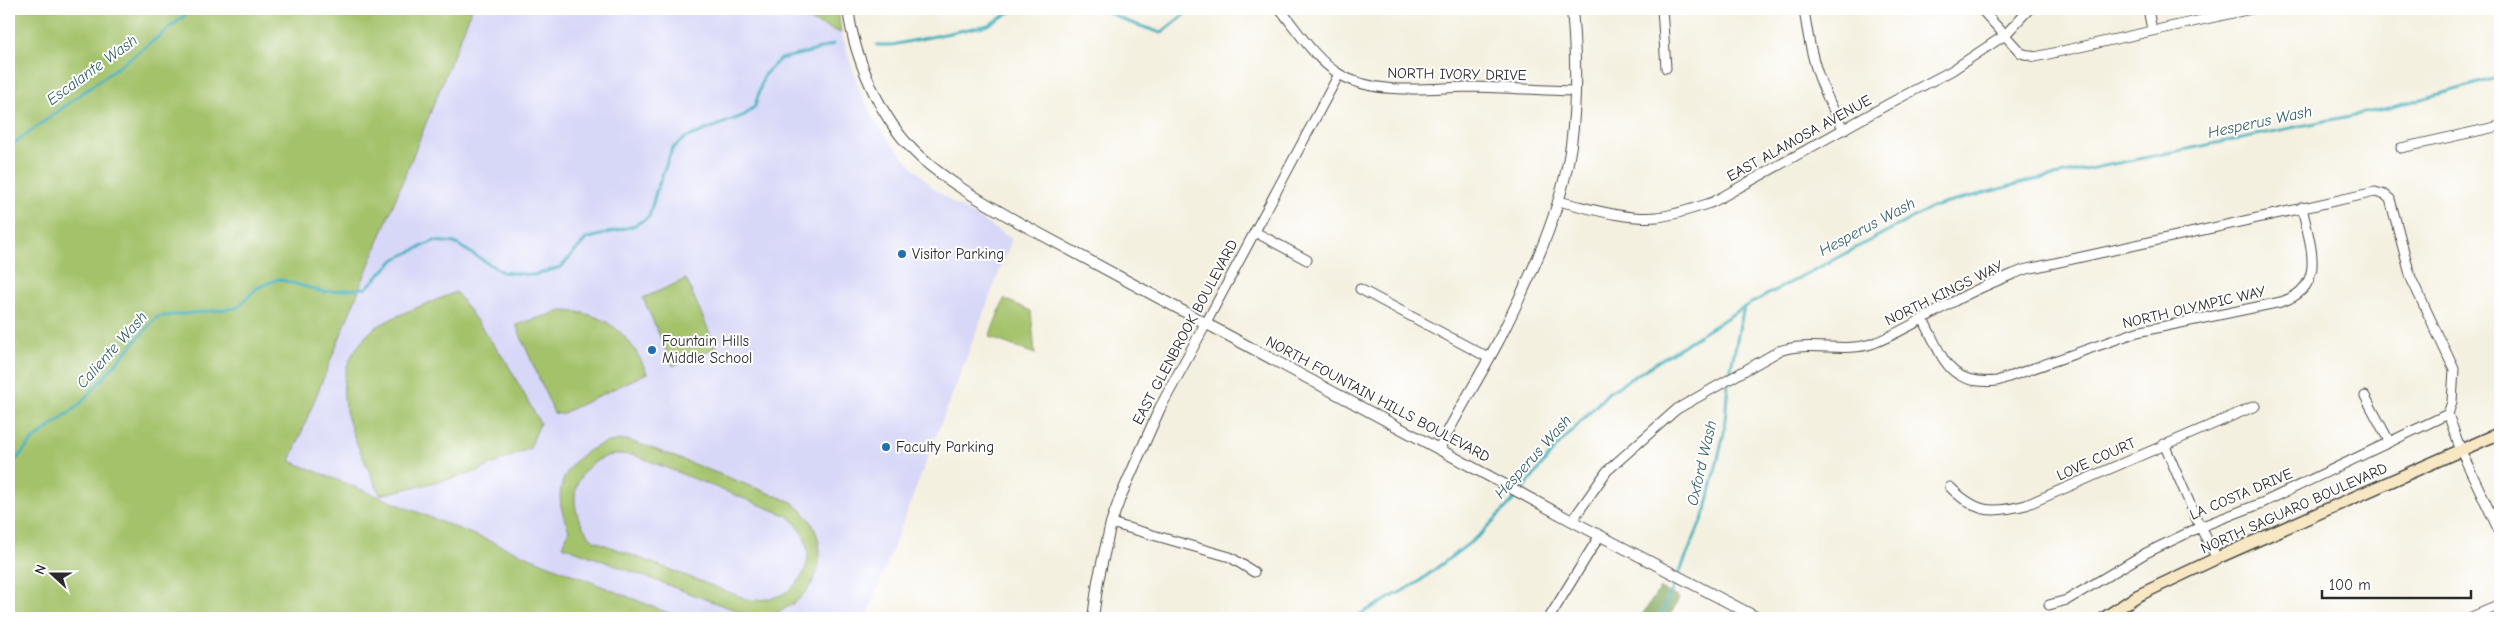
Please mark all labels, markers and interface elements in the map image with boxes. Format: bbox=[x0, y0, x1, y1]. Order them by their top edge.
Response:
water label: Escalante Wash bbox=[43, 31, 141, 109]
street label: NORTH IVORY DRIVE bbox=[1387, 64, 1527, 84]
street label: EAST ALAMOSA AVENUE bbox=[1724, 91, 1874, 185]
water label: Hesperus Wash bbox=[2206, 102, 2314, 142]
water label: Hesperus Wash bbox=[1816, 194, 1918, 260]
street label: EAST GLENBROOK BOULEVARD bbox=[1128, 236, 1242, 428]
place label: Visitor Parking bbox=[912, 245, 1004, 263]
marker: Visitor Parking bbox=[896, 248, 908, 260]
street label: NORTH KINGS WAY bbox=[1882, 257, 2006, 329]
street label: NORTH OLYMPIC WAY bbox=[2121, 282, 2268, 332]
water label: Caliente Wash bbox=[73, 308, 151, 392]
place label: Fountain Hills Middle School bbox=[662, 332, 752, 367]
street label: NORTH FOUNTAIN HILLS BOULEVARD bbox=[1263, 332, 1493, 466]
marker: Fountain Hills Middle School bbox=[646, 344, 658, 356]
water label: Hesperus Wash bbox=[1491, 411, 1575, 503]
water label: Oxford Wash bbox=[1683, 419, 1721, 507]
street label: LOVE COURT bbox=[2054, 434, 2138, 484]
place label: Faculty Parking bbox=[896, 438, 994, 456]
marker: Faculty Parking bbox=[880, 441, 892, 453]
street label: NORTH SAGUARO BOULEVARD bbox=[2198, 459, 2390, 557]
street label: LA COSTA DRIVE bbox=[2187, 464, 2295, 524]
north arrow bbox=[28, 550, 78, 600]
text: N bbox=[31, 562, 50, 577]
scale bar bbox=[2322, 567, 2470, 599]
text: 100 m bbox=[2329, 576, 2371, 594]

